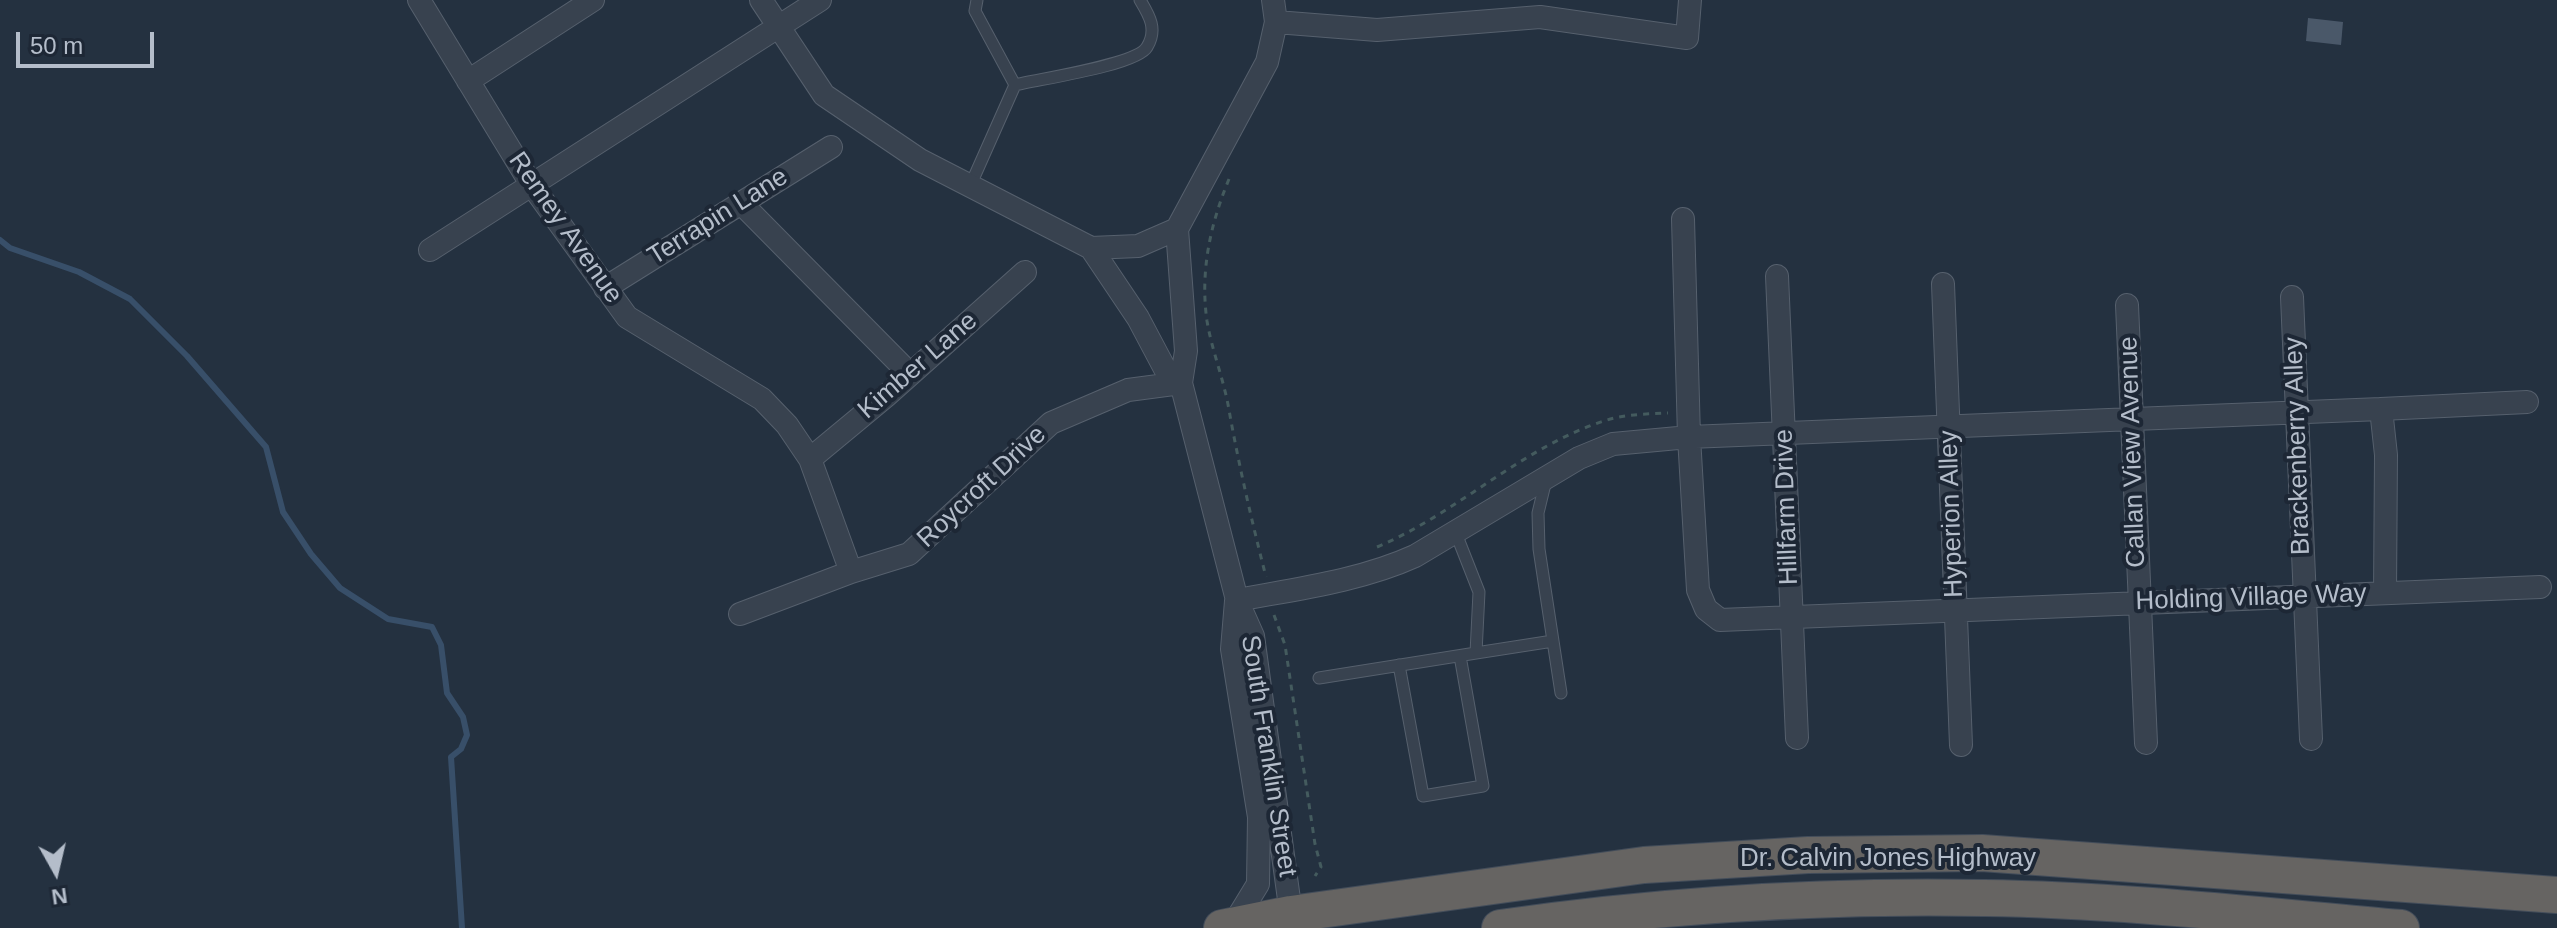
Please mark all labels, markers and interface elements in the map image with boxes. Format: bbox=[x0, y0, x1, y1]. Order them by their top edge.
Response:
scale bar bbox=[20, 16, 158, 66]
text: 50 m bbox=[30, 32, 83, 59]
street label: Remey Avenue bbox=[501, 146, 629, 310]
street label: Terrapin Lane bbox=[642, 162, 794, 272]
street label: Kimber Lane bbox=[852, 306, 984, 426]
street label: Callan View Avenue bbox=[2113, 336, 2153, 568]
street label: Brackenberry Alley bbox=[2279, 336, 2317, 556]
street label: Roycroft Drive bbox=[911, 419, 1053, 555]
street label: Hillfarm Drive bbox=[1769, 429, 1805, 585]
street label: Hyperion Alley bbox=[1933, 430, 1971, 598]
street label: Holding Village Way bbox=[2135, 578, 2367, 618]
street label: South Franklin Street bbox=[1233, 633, 1303, 879]
north arrow bbox=[16, 832, 96, 912]
street label: Dr. Calvin Jones Highway bbox=[1740, 843, 2036, 875]
text: N bbox=[50, 883, 69, 910]

